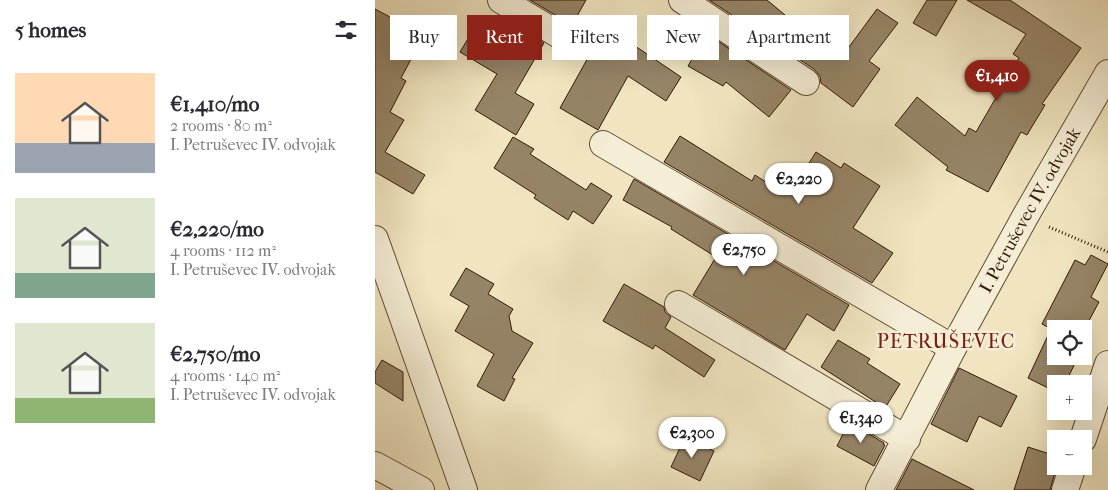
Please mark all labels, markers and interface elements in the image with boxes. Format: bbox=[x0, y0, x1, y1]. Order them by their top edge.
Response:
chip: Buy bbox=[390, 15, 457, 60]
chip: Rent bbox=[467, 15, 542, 60]
chip: Filters bbox=[552, 15, 637, 60]
chip: New bbox=[647, 15, 719, 60]
chip: Apartment bbox=[729, 15, 849, 60]
icon: filters bbox=[332, 16, 360, 44]
text: 5 homes bbox=[15, 18, 86, 42]
pin: €1,410 bbox=[956, 59, 1038, 102]
text: €1,410 bbox=[976, 66, 1018, 85]
text: €1,410/mo bbox=[170, 92, 259, 116]
icon: home bbox=[55, 93, 115, 153]
text: 2 rooms · 80 m² bbox=[170, 116, 272, 135]
street label: I. Petruševec IV. odvojak bbox=[975, 123, 1085, 296]
text: I. Petruševec IV. odvojak bbox=[170, 135, 336, 154]
pin: €2,220 bbox=[758, 162, 840, 205]
text: €2,220 bbox=[776, 169, 822, 188]
text: €2,220/mo bbox=[170, 217, 264, 241]
icon: home bbox=[55, 218, 115, 278]
pin: €2,750 bbox=[703, 234, 785, 276]
text: €2,750 bbox=[722, 240, 766, 259]
text: 4 rooms · 112 m² bbox=[170, 241, 276, 260]
text: I. Petruševec IV. odvojak bbox=[170, 260, 336, 279]
map controls bbox=[1047, 320, 1092, 475]
button: locate bbox=[1047, 320, 1092, 365]
district label: PETRUŠEVEC bbox=[877, 329, 1015, 353]
text: €2,750/mo bbox=[170, 342, 260, 366]
icon: home bbox=[55, 343, 115, 403]
text: 4 rooms · 140 m² bbox=[170, 366, 280, 385]
button: + bbox=[1047, 375, 1092, 420]
text: I. Petruševec IV. odvojak bbox=[170, 385, 336, 404]
pin: €1,340 bbox=[820, 402, 902, 444]
text: €1,340 bbox=[839, 408, 883, 427]
pin: €2,300 bbox=[651, 416, 733, 459]
text: €2,300 bbox=[669, 423, 715, 442]
button: − bbox=[1047, 430, 1092, 475]

